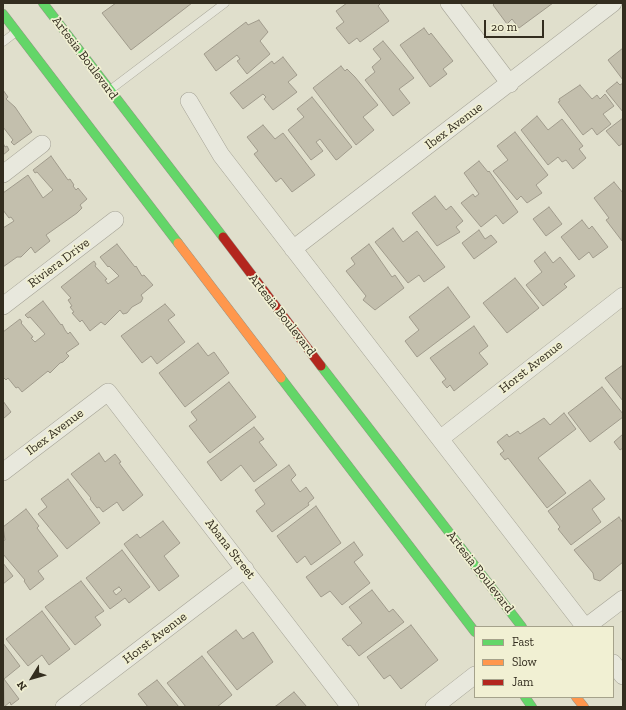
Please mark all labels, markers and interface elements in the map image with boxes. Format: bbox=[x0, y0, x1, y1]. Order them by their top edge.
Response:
scale bar bbox=[486, 12, 546, 38]
street label: Artesia Boulevard bbox=[49, 13, 121, 103]
text: 20 m bbox=[491, 20, 517, 34]
street label: Ibex Avenue bbox=[422, 99, 486, 153]
street label: Riviera Drive bbox=[25, 235, 93, 291]
street label: Artesia Boulevard bbox=[245, 271, 319, 359]
street label: Horst Avenue bbox=[496, 337, 566, 397]
street label: Ibex Avenue bbox=[23, 405, 87, 459]
street label: Abana Street bbox=[202, 516, 258, 582]
street label: Artesia Boulevard bbox=[443, 528, 517, 616]
street label: Horst Avenue bbox=[120, 609, 190, 667]
legend bbox=[474, 626, 614, 698]
text: Fast bbox=[512, 635, 534, 649]
text: Slow bbox=[512, 655, 537, 669]
north arrow bbox=[12, 658, 52, 698]
text: Jam bbox=[512, 675, 533, 689]
text: N bbox=[14, 678, 30, 693]

